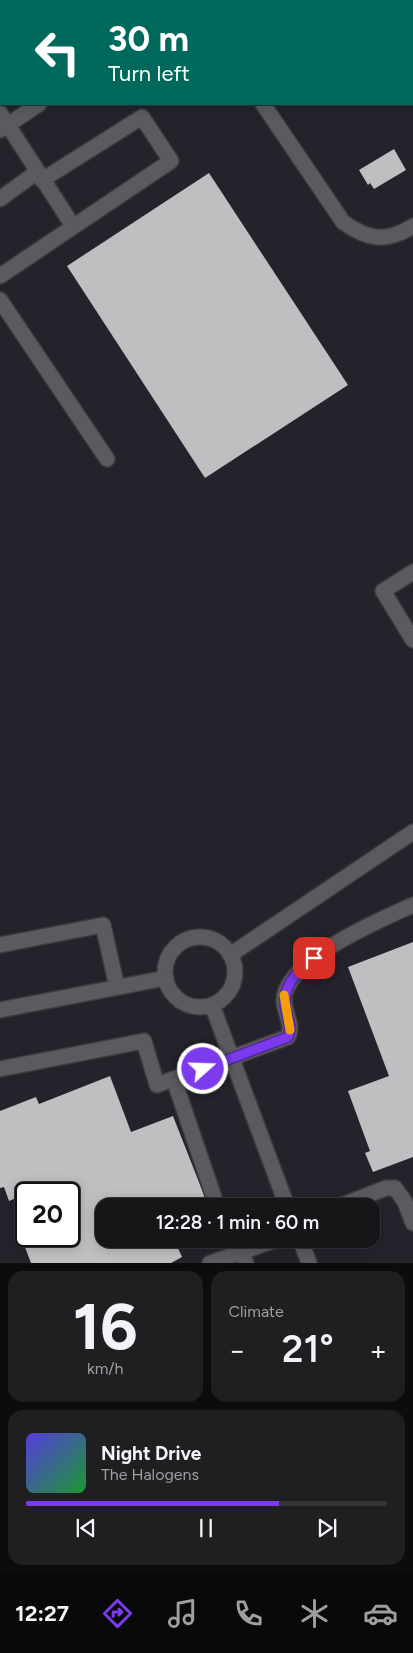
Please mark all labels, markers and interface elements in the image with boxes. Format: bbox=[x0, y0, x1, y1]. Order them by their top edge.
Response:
text: 30 m bbox=[108, 18, 189, 60]
icon: left bbox=[25, 20, 90, 85]
text: Turn left bbox=[108, 60, 190, 87]
pin bbox=[293, 937, 335, 979]
icon: arrive bbox=[300, 944, 328, 972]
position arrow bbox=[176, 1042, 228, 1094]
speed limit sign: 20 bbox=[15, 1182, 80, 1247]
text: 12:28 · 1 min · 60 m bbox=[156, 1211, 319, 1234]
text: 16 bbox=[73, 1287, 138, 1365]
text: Climate bbox=[229, 1302, 284, 1321]
text: 21° bbox=[282, 1326, 334, 1372]
text: − bbox=[229, 1333, 246, 1367]
text: + bbox=[370, 1333, 387, 1367]
text: km/h bbox=[87, 1359, 124, 1378]
text: Night Drive bbox=[101, 1442, 201, 1465]
text: The Halogens bbox=[101, 1465, 199, 1484]
icon: previous bbox=[72, 1514, 100, 1542]
icon: pause bbox=[192, 1514, 220, 1542]
icon: next bbox=[313, 1514, 341, 1542]
icon: directions bbox=[100, 1596, 135, 1631]
icon: music bbox=[165, 1596, 200, 1631]
icon: phone bbox=[231, 1596, 266, 1631]
icon: climate bbox=[297, 1596, 332, 1631]
icon: car bbox=[363, 1596, 398, 1631]
text: 12:27 bbox=[15, 1600, 69, 1627]

